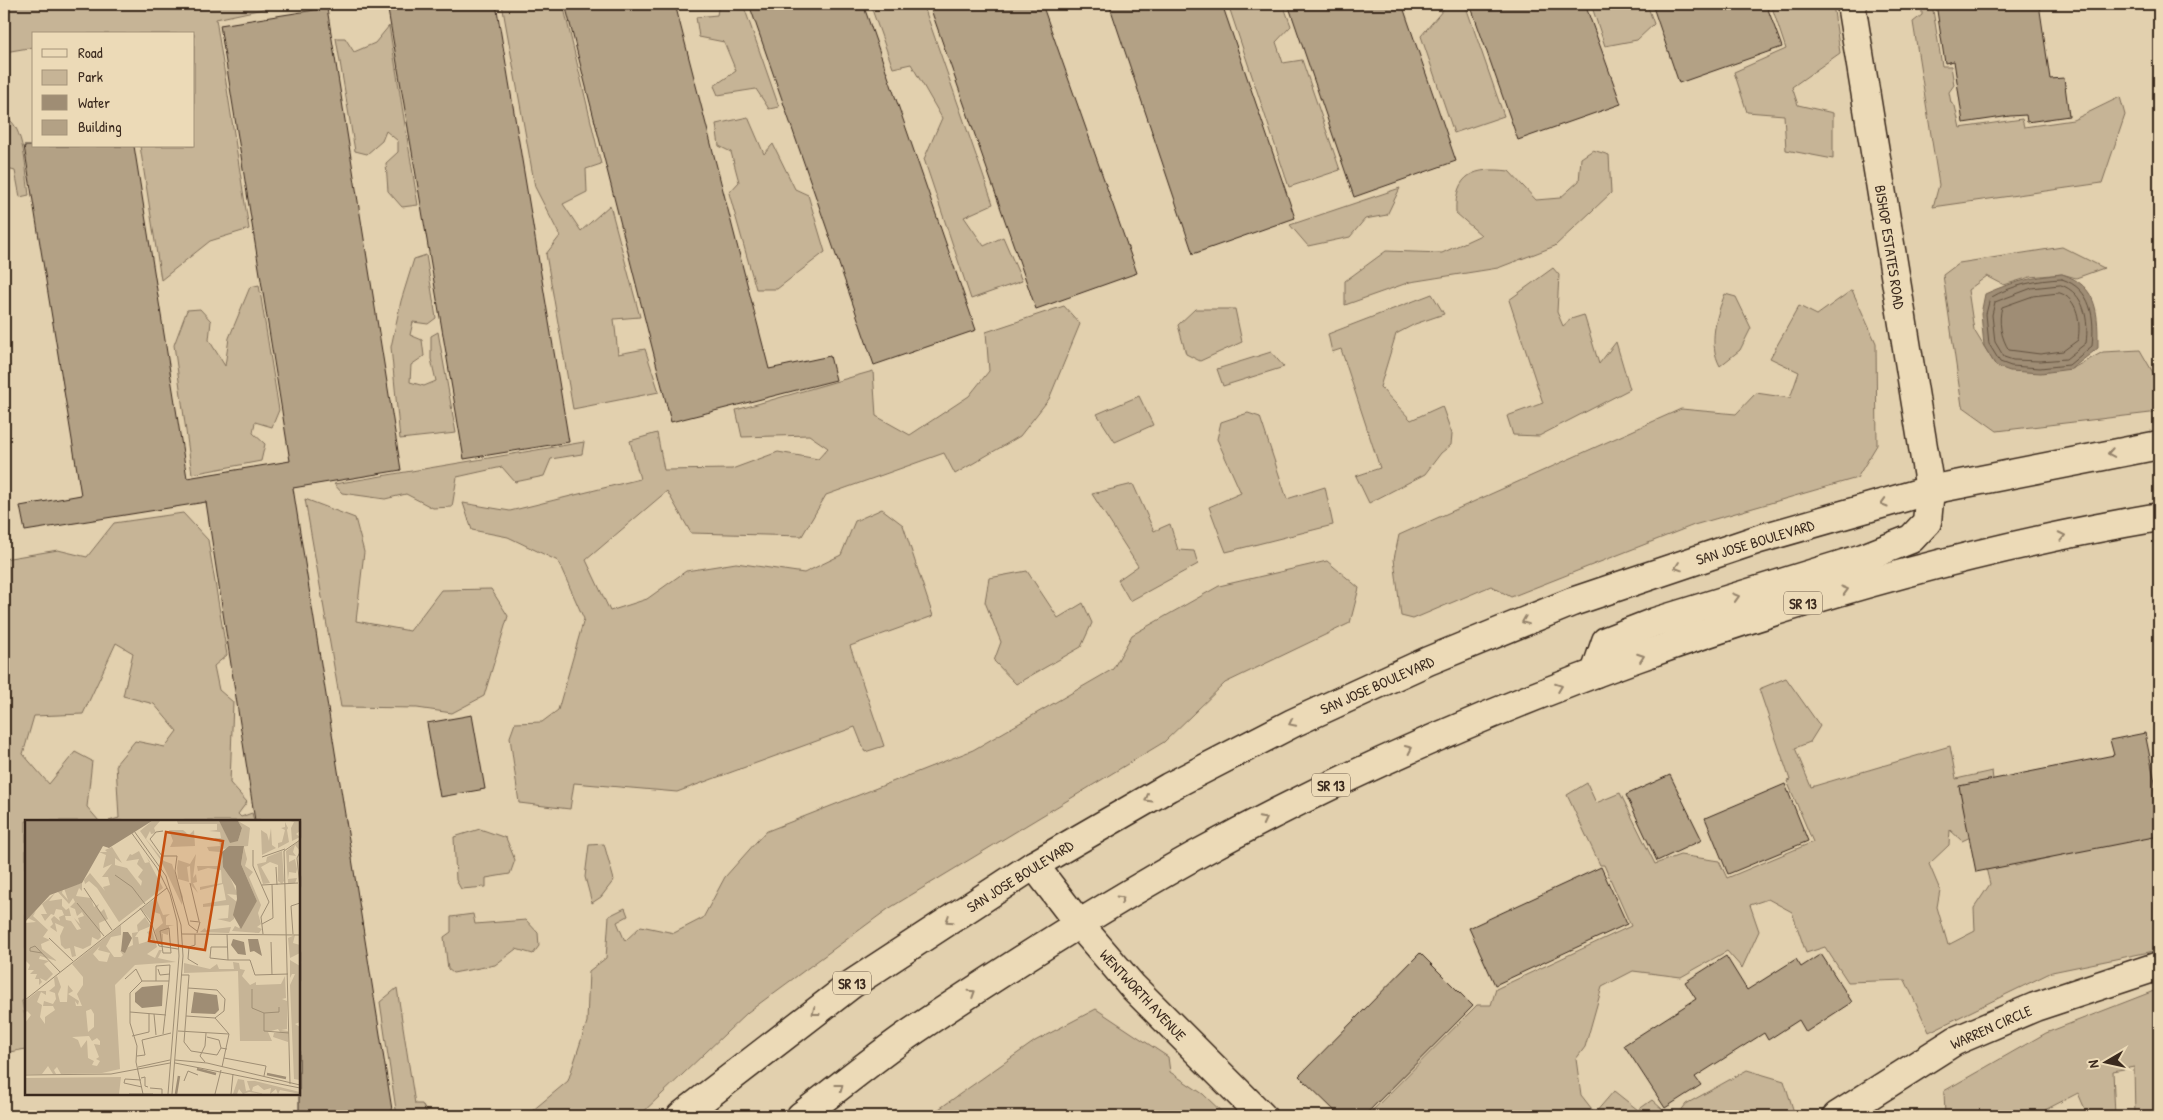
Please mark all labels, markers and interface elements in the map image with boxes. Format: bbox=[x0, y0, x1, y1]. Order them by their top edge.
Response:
legend bbox=[32, 32, 195, 148]
text: Road bbox=[78, 42, 103, 63]
text: Park bbox=[78, 66, 103, 87]
text: Water bbox=[78, 92, 110, 113]
text: Building bbox=[78, 116, 122, 137]
street label: BISHOP ESTATES ROAD bbox=[1870, 183, 1910, 311]
one-way arrow bbox=[2107, 448, 2116, 458]
one-way arrow bbox=[1880, 498, 1888, 508]
street label: SAN JOSE BOULEVARD bbox=[1693, 514, 1818, 570]
one-way arrow bbox=[2057, 531, 2066, 541]
one-way arrow bbox=[1674, 561, 1683, 571]
one-way arrow bbox=[1841, 585, 1850, 596]
one-way arrow bbox=[1731, 592, 1739, 602]
road number: SR 13 bbox=[1784, 592, 1822, 614]
one-way arrow bbox=[1521, 615, 1530, 626]
street label: SAN JOSE BOULEVARD bbox=[1317, 650, 1438, 720]
one-way arrow bbox=[1636, 653, 1645, 663]
one-way arrow bbox=[1554, 683, 1563, 693]
one-way arrow bbox=[1288, 717, 1297, 728]
one-way arrow bbox=[1404, 745, 1413, 755]
road number: SR 13 bbox=[1312, 774, 1350, 796]
one-way arrow bbox=[1145, 793, 1154, 803]
one-way arrow bbox=[1258, 816, 1267, 826]
inset map bbox=[25, 820, 300, 1095]
street label: SAN JOSE BOULEVARD bbox=[962, 834, 1078, 917]
one-way arrow bbox=[1116, 895, 1125, 905]
one-way arrow bbox=[946, 914, 955, 924]
street label: WENTWORTH AVENUE bbox=[1095, 945, 1191, 1046]
road number: SR 13 bbox=[833, 971, 871, 994]
one-way arrow bbox=[967, 990, 976, 999]
street label: WARREN CIRCLE bbox=[1947, 1000, 2035, 1054]
one-way arrow bbox=[811, 1006, 821, 1015]
north arrow bbox=[2080, 1038, 2130, 1088]
text: N bbox=[2083, 1058, 2103, 1069]
one-way arrow bbox=[834, 1084, 843, 1093]

